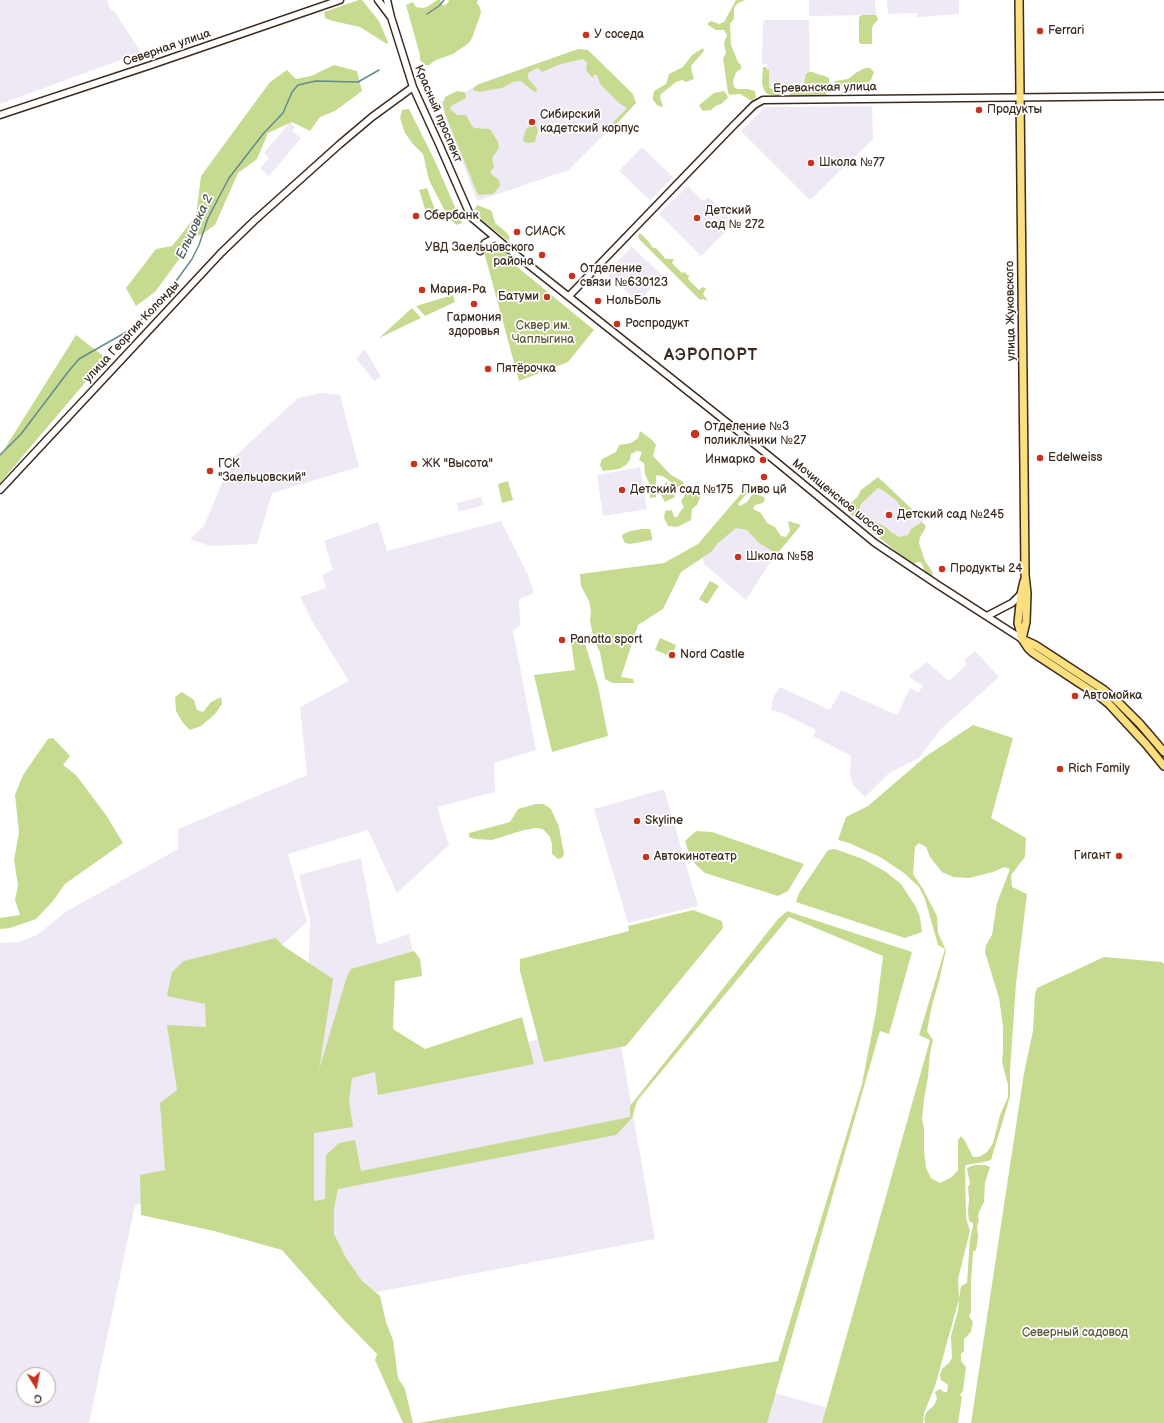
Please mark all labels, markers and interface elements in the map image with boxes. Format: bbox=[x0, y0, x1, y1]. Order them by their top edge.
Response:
place label: Ferrari bbox=[1048, 24, 1084, 38]
street label: Северная улица bbox=[121, 26, 213, 70]
marker: Ferrari bbox=[1035, 26, 1045, 36]
place label: У соседа bbox=[594, 28, 644, 42]
marker: У соседа bbox=[581, 30, 591, 40]
street label: Красный проспект bbox=[411, 63, 465, 165]
street label: Ереванская улица bbox=[773, 80, 877, 96]
place label: Продукты bbox=[987, 103, 1042, 117]
marker: Продукты bbox=[974, 105, 984, 115]
place label: Сибирский кадетский корпус bbox=[540, 108, 639, 136]
marker: Сибирский кадетский корпус bbox=[527, 117, 537, 127]
place label: Школа №77 bbox=[819, 156, 885, 170]
marker: Школа №77 bbox=[806, 158, 816, 168]
water label: Ельцовка 2 bbox=[173, 192, 217, 262]
place label: Детский сад № 272 bbox=[705, 204, 765, 232]
place label: Сбербанк bbox=[424, 209, 479, 223]
marker: Сбербанк bbox=[411, 211, 421, 221]
marker: Детский сад № 272 bbox=[692, 213, 702, 223]
place label: СИАСК bbox=[525, 225, 565, 239]
marker: СИАСК bbox=[512, 227, 522, 237]
place label: УВД Заельцовского района bbox=[425, 241, 534, 269]
marker: УВД Заельцовского района bbox=[537, 250, 547, 260]
street label: улица Жуковского bbox=[1003, 261, 1019, 361]
place label: Отделение связи №630123 bbox=[580, 262, 668, 290]
marker: Отделение связи №630123 bbox=[567, 271, 577, 281]
street label: улица Георгия Колонды bbox=[81, 278, 183, 386]
place label: Мария-Ра bbox=[430, 283, 486, 297]
marker: Мария-Ра bbox=[417, 285, 427, 295]
place label: Батуми bbox=[498, 290, 539, 304]
marker: Батуми bbox=[542, 292, 552, 302]
place label: НольБоль bbox=[606, 294, 661, 308]
marker: НольБоль bbox=[593, 296, 603, 306]
marker: Гармония здоровья bbox=[469, 299, 479, 309]
place label: Гармония здоровья bbox=[447, 311, 501, 339]
place label: Роспродукт bbox=[625, 317, 689, 331]
park label: Сквер им. Чаплыгина bbox=[512, 319, 574, 347]
marker: Роспродукт bbox=[612, 319, 622, 329]
district label: АЭРОПОРТ bbox=[664, 346, 758, 366]
place label: Пятёрочка bbox=[496, 362, 556, 376]
marker: Пятёрочка bbox=[483, 364, 493, 374]
place label: Отделение №3 поликлиники №27 bbox=[704, 420, 806, 448]
marker: Отделение №3 поликлиники №27 bbox=[689, 428, 701, 440]
place label: Edelweiss bbox=[1048, 451, 1102, 465]
place label: Инмарко bbox=[705, 453, 755, 467]
marker: Edelweiss bbox=[1035, 453, 1045, 463]
marker: Инмарко bbox=[758, 455, 768, 465]
street label: Мочищенское шоссе bbox=[789, 456, 887, 540]
place label: ГСК "Заельцовский" bbox=[218, 457, 306, 485]
place label: ЖК "Высота" bbox=[422, 457, 493, 471]
marker: ЖК "Высота" bbox=[409, 459, 419, 469]
marker: ГСК "Заельцовский" bbox=[205, 466, 215, 476]
marker: Пиво цй bbox=[759, 472, 769, 482]
place label: Детский сад №175 bbox=[630, 483, 733, 497]
place label: Пиво цй bbox=[741, 483, 787, 497]
marker: Детский сад №175 bbox=[617, 485, 627, 495]
place label: Детский сад №245 bbox=[897, 508, 1004, 522]
marker: Детский сад №245 bbox=[884, 510, 894, 520]
place label: Школа №58 bbox=[746, 550, 814, 564]
marker: Школа №58 bbox=[733, 552, 743, 562]
place label: Продукты 24 bbox=[950, 562, 1023, 576]
marker: Продукты 24 bbox=[937, 564, 947, 574]
place label: Panatta sport bbox=[570, 633, 642, 647]
marker: Panatta sport bbox=[557, 635, 567, 645]
place label: Nord Castle bbox=[680, 648, 745, 662]
marker: Nord Castle bbox=[667, 650, 677, 660]
place label: Автомойка bbox=[1083, 689, 1142, 703]
marker: Автомойка bbox=[1070, 691, 1080, 701]
place label: Rich Family bbox=[1068, 762, 1130, 776]
marker: Rich Family bbox=[1055, 764, 1065, 774]
place label: Skyline bbox=[645, 814, 683, 828]
marker: Skyline bbox=[632, 816, 642, 826]
place label: Гигант bbox=[1074, 849, 1111, 863]
place label: Автокинотеатр bbox=[654, 850, 737, 864]
marker: Гигант bbox=[1114, 851, 1124, 861]
marker: Автокинотеатр bbox=[641, 852, 651, 862]
park label: Северный садовод bbox=[1022, 1326, 1128, 1340]
north arrow bbox=[16, 1367, 56, 1407]
text: С bbox=[33, 1391, 43, 1405]

